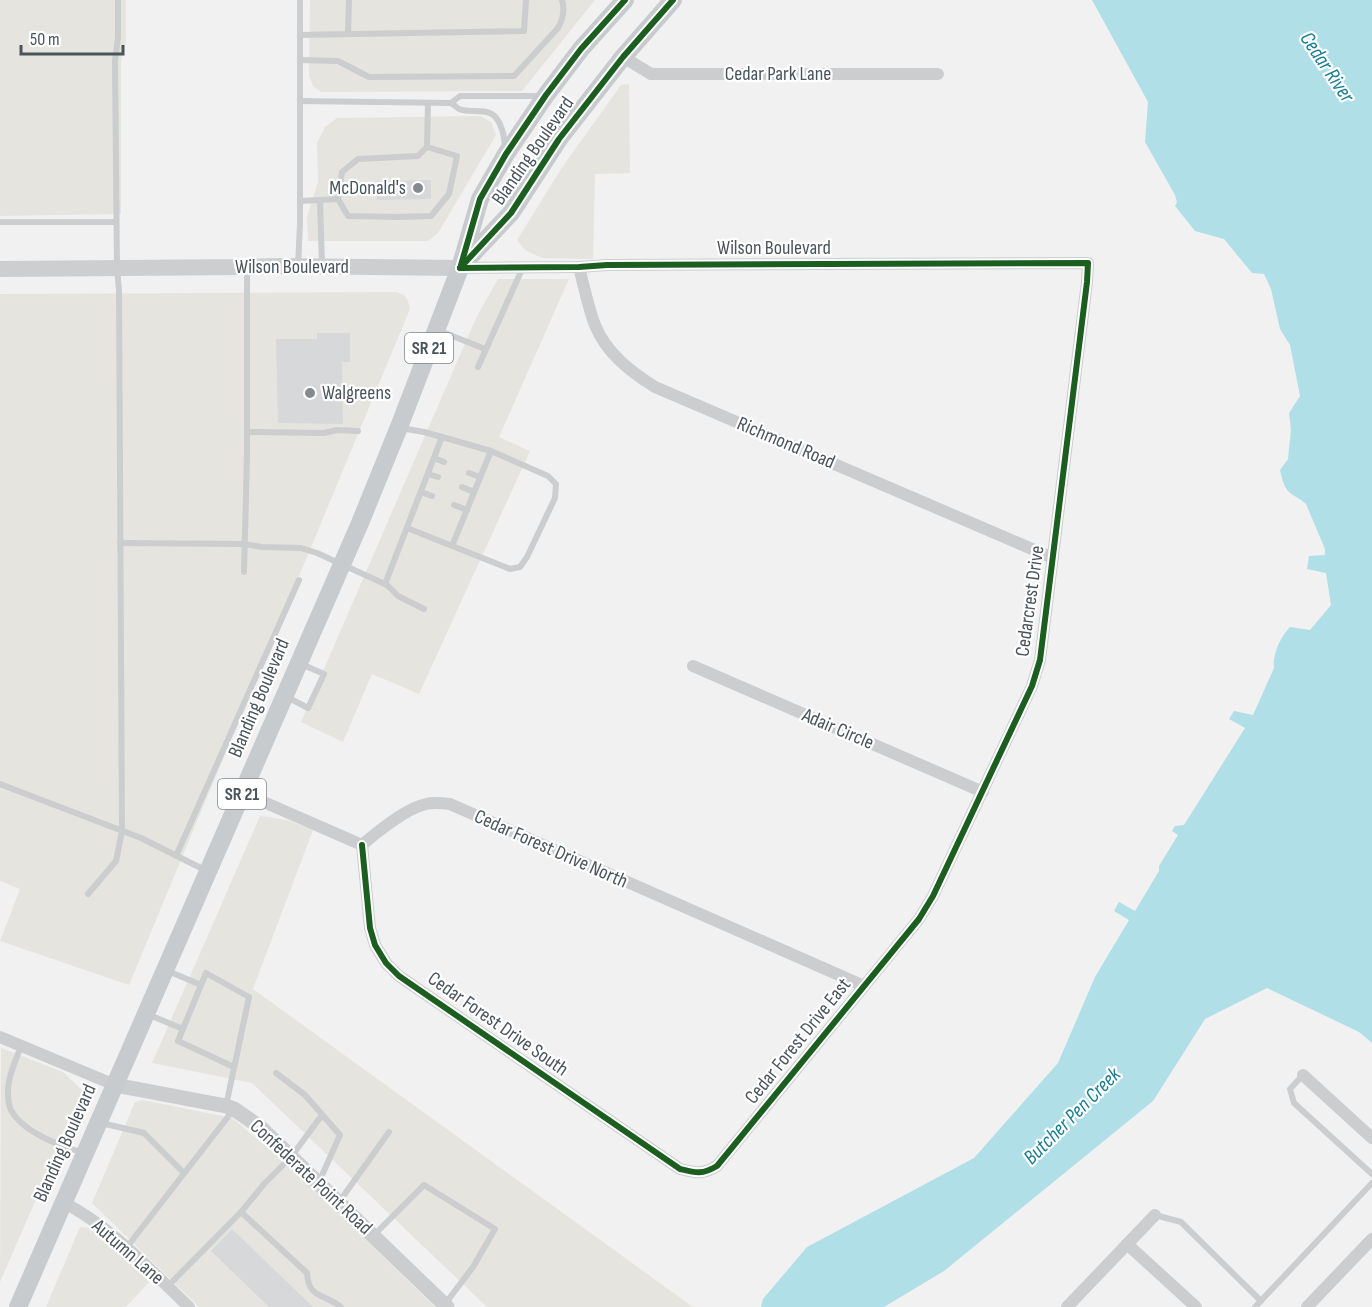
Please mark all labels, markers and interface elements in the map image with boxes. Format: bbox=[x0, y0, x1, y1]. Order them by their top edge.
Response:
scale bar bbox=[21, 18, 123, 56]
water label: Cedar River bbox=[1294, 27, 1360, 108]
text: 50 m bbox=[30, 29, 60, 50]
street label: Cedar Park Lane bbox=[725, 62, 831, 86]
street label: Blanding Boulevard bbox=[487, 92, 579, 210]
place label: McDonald's bbox=[329, 176, 406, 200]
marker: McDonald's bbox=[411, 181, 425, 195]
street label: Wilson Boulevard bbox=[717, 236, 831, 260]
street label: Wilson Boulevard bbox=[235, 255, 349, 279]
road number: SR 21 bbox=[405, 333, 453, 363]
place label: Walgreens bbox=[322, 381, 391, 405]
marker: Walgreens bbox=[303, 386, 317, 400]
street label: Richmond Road bbox=[733, 412, 839, 474]
street label: Cedarcrest Drive bbox=[1010, 544, 1050, 658]
street label: Blanding Boulevard bbox=[223, 635, 295, 761]
street label: Adair Circle bbox=[798, 703, 877, 755]
road number: SR 21 bbox=[218, 779, 266, 809]
street label: Cedar Forest Drive North bbox=[471, 804, 631, 894]
street label: Cedar Forest Drive South bbox=[423, 967, 573, 1081]
street label: Cedar Forest Drive East bbox=[740, 973, 856, 1109]
water label: Butcher Pen Creek bbox=[1018, 1061, 1127, 1170]
street label: Blanding Boulevard bbox=[28, 1080, 102, 1206]
street label: Confederate Point Road bbox=[245, 1114, 377, 1240]
street label: Autumn Lane bbox=[86, 1214, 169, 1290]

